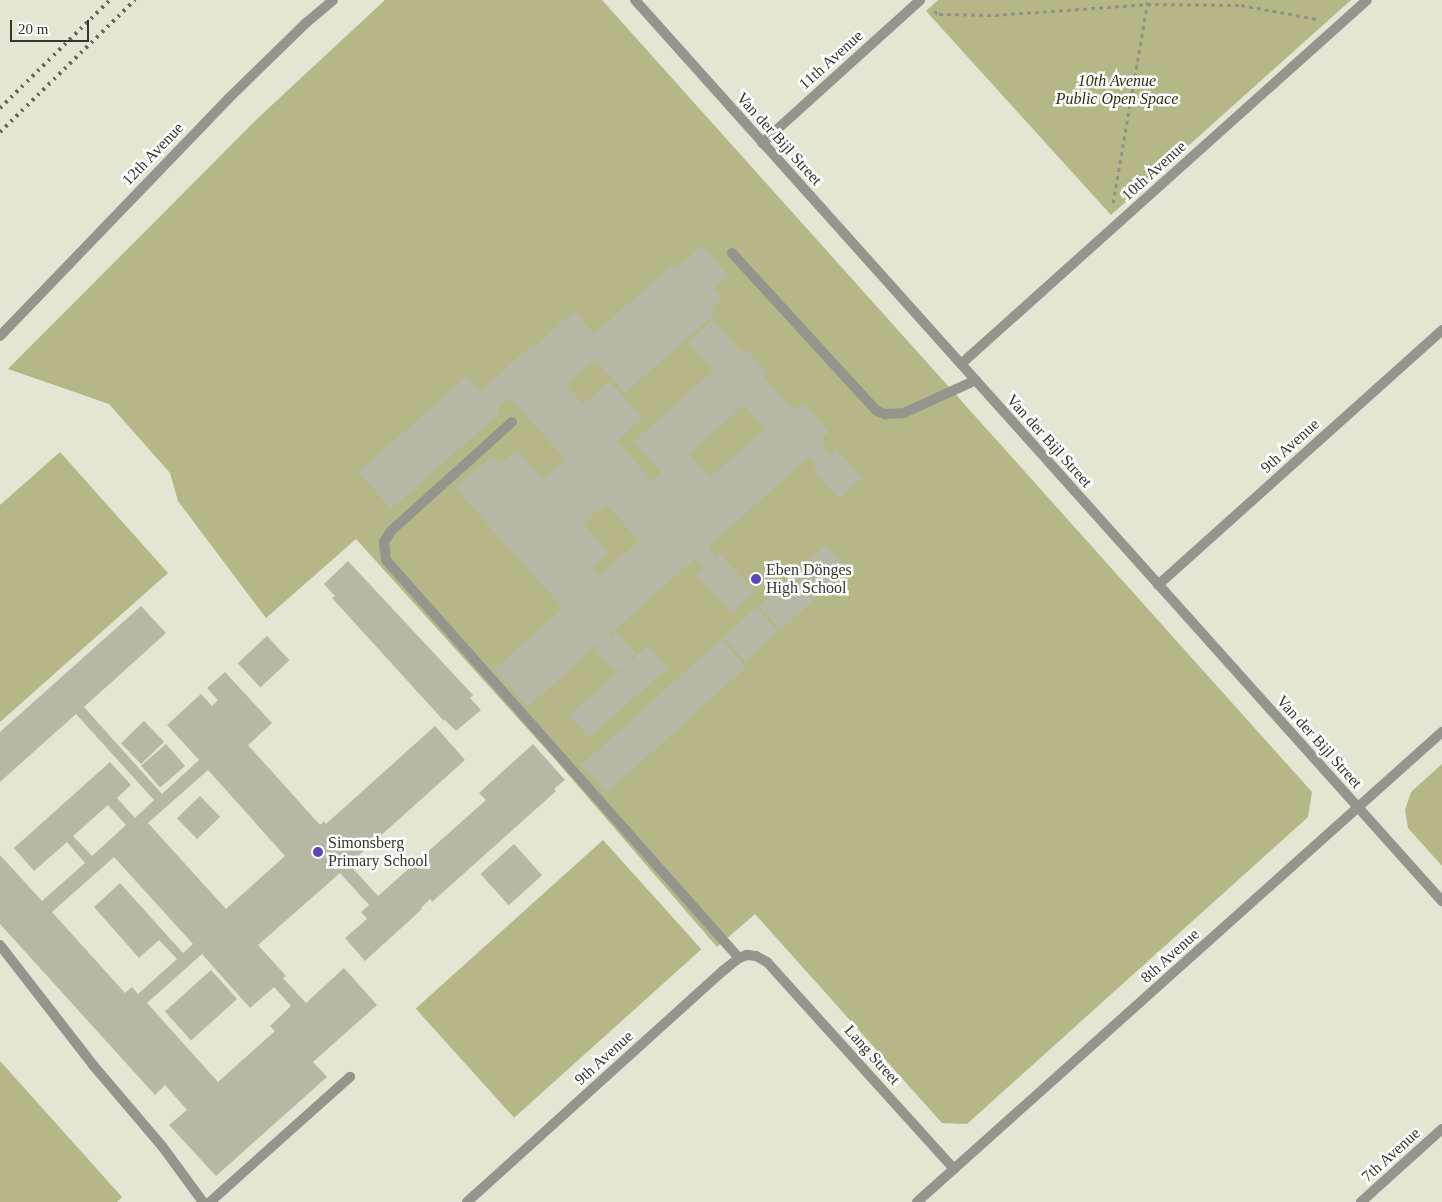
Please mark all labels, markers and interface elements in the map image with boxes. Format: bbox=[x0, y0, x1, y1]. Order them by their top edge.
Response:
scale bar bbox=[12, 10, 91, 42]
text: 20 m bbox=[18, 21, 48, 37]
street label: 11th Avenue bbox=[795, 26, 867, 94]
park label: 10th Avenue Public Open Space bbox=[1056, 71, 1178, 109]
street label: Van der Bijl Street bbox=[732, 88, 826, 190]
street label: 12th Avenue bbox=[118, 118, 188, 190]
street label: 10th Avenue bbox=[1117, 137, 1191, 205]
street label: Van der Bijl Street bbox=[1002, 390, 1096, 492]
street label: 9th Avenue bbox=[1256, 414, 1324, 478]
place label: Eben Dönges High School bbox=[766, 560, 852, 598]
marker: Eben Dönges High School bbox=[750, 573, 762, 585]
street label: Van der Bijl Street bbox=[1272, 691, 1366, 793]
place label: Simonsberg Primary School bbox=[328, 833, 428, 871]
marker: Simonsberg Primary School bbox=[312, 846, 324, 858]
street label: 8th Avenue bbox=[1136, 924, 1204, 988]
street label: Lang Street bbox=[840, 1021, 904, 1089]
street label: 9th Avenue bbox=[570, 1026, 638, 1090]
street label: 7th Avenue bbox=[1357, 1123, 1425, 1187]

